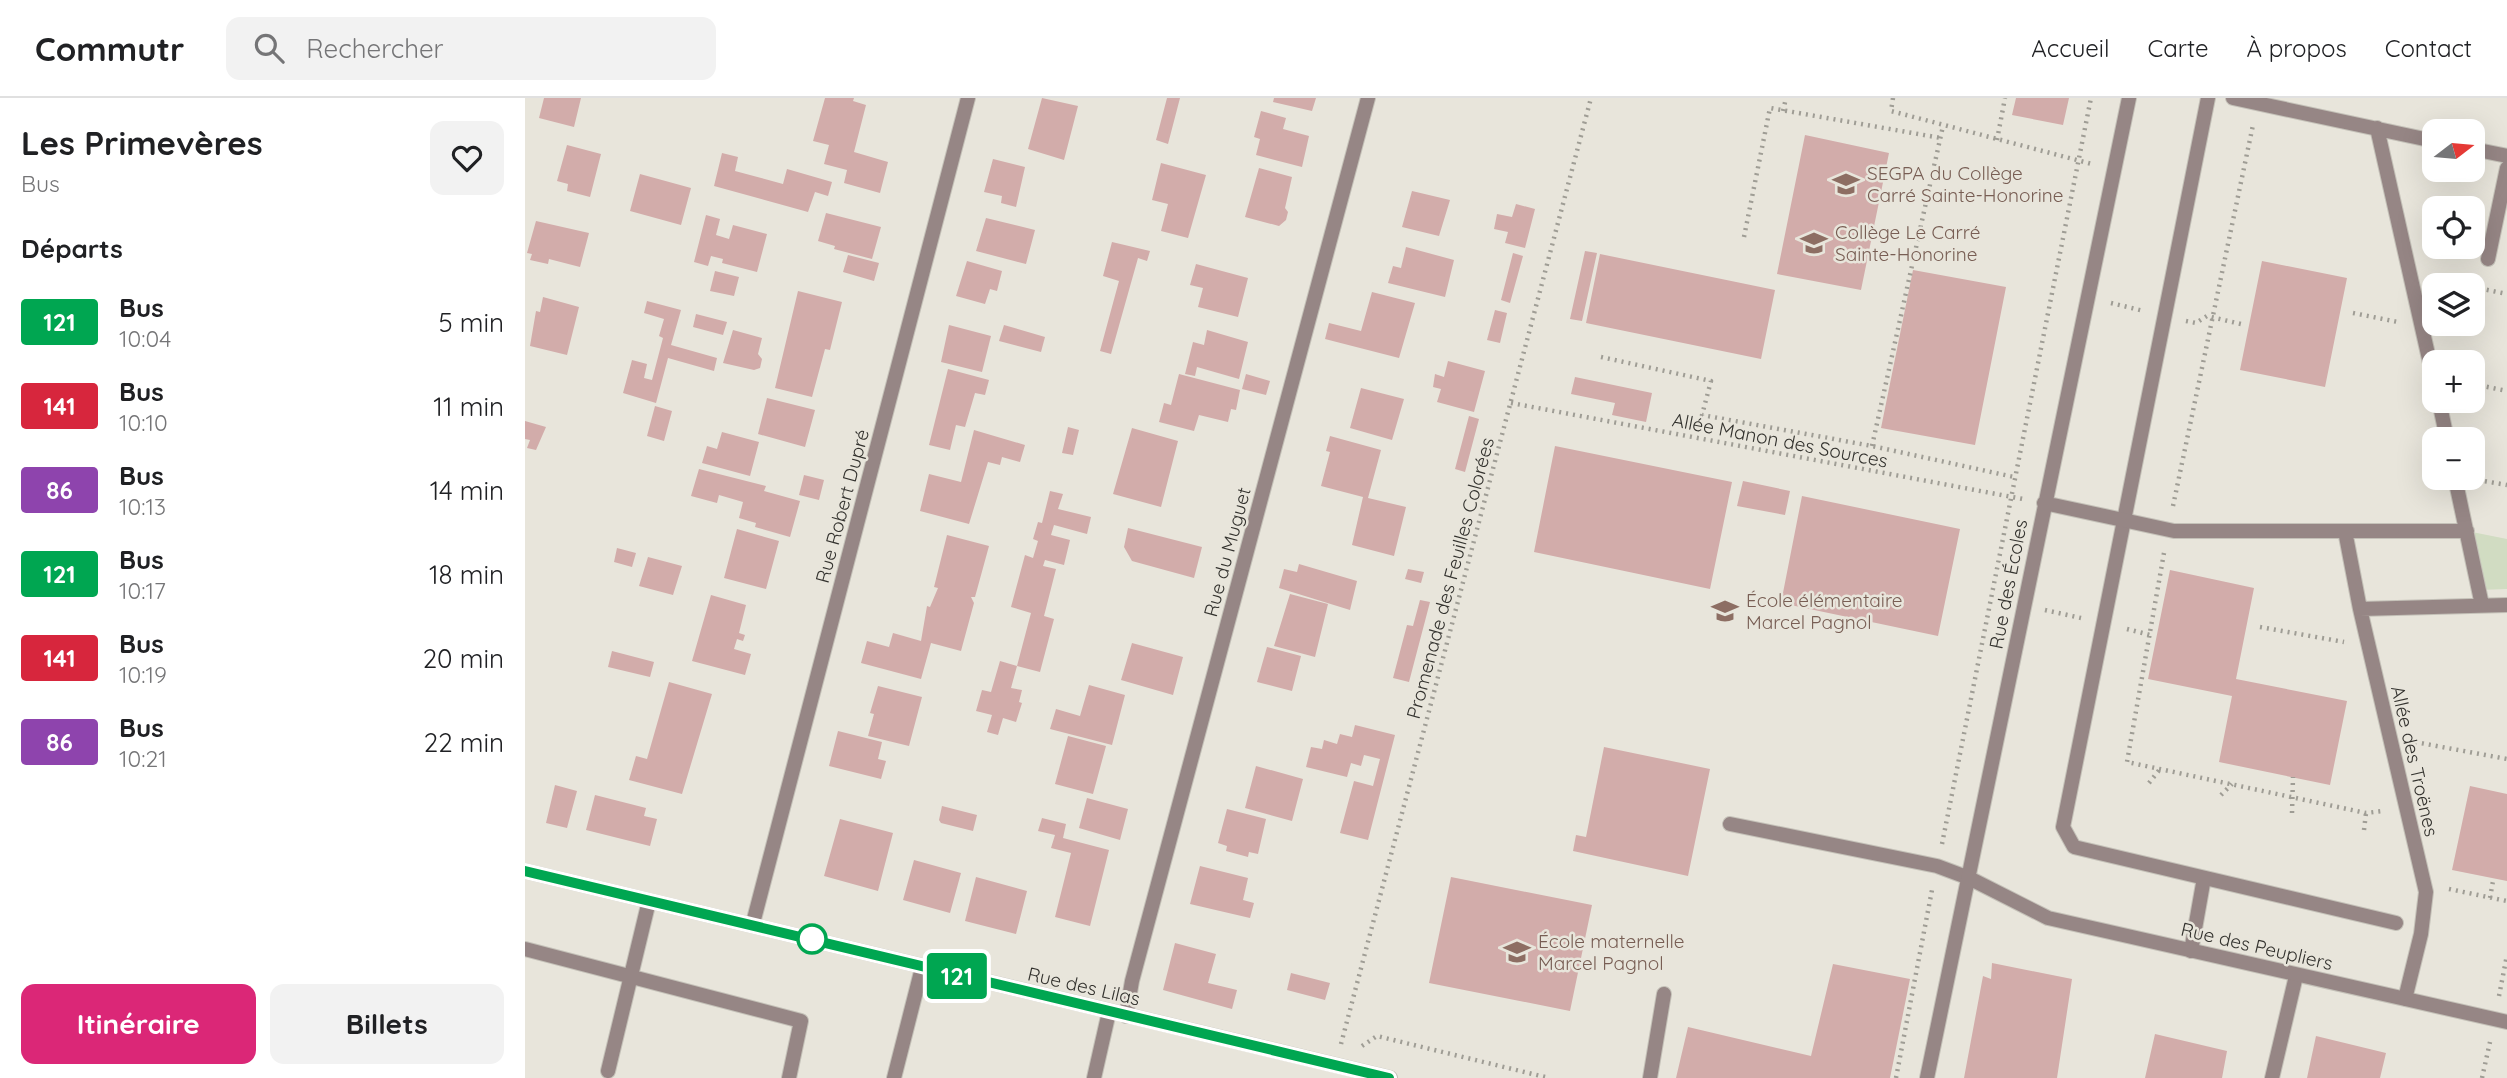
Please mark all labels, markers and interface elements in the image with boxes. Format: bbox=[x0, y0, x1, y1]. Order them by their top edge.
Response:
search box bbox=[226, 17, 716, 80]
text: Commutr bbox=[35, 28, 184, 69]
icon: search bbox=[250, 29, 288, 67]
text: Rechercher bbox=[306, 32, 444, 65]
text: Accueil bbox=[2031, 33, 2110, 63]
text: Carte bbox=[2148, 33, 2209, 63]
text: À propos bbox=[2247, 33, 2347, 63]
text: Contact bbox=[2385, 33, 2472, 63]
north arrow bbox=[2422, 119, 2485, 182]
map controls bbox=[2422, 119, 2485, 490]
button: heart bbox=[430, 121, 504, 195]
text: Les Primevères bbox=[21, 122, 263, 163]
place label: SEGPA du Collège Carré Sainte-Honorine bbox=[1867, 161, 2064, 207]
text: Bus bbox=[21, 169, 60, 198]
school or university icon: SEGPA du Collège Carré Sainte-Honorine bbox=[1831, 169, 1861, 199]
button: locate bbox=[2422, 196, 2485, 259]
place label: Collège Le Carré Sainte-Honorine bbox=[1835, 220, 1980, 266]
school or university icon: Collège Le Carré Sainte-Honorine bbox=[1799, 228, 1829, 258]
text: Départs bbox=[21, 232, 123, 265]
button: layers bbox=[2422, 273, 2485, 336]
text: Bus bbox=[119, 291, 164, 324]
text: 5 min bbox=[438, 306, 504, 339]
text: 121 bbox=[43, 307, 76, 337]
text: 10:04 bbox=[119, 324, 171, 353]
button: + bbox=[2422, 350, 2485, 413]
text: Bus bbox=[119, 375, 164, 408]
text: 11 min bbox=[433, 390, 504, 423]
text: 141 bbox=[43, 391, 76, 421]
street label: Allée Manon des Sources bbox=[1670, 407, 1890, 473]
text: 10:10 bbox=[119, 408, 168, 437]
street label: Rue Robert Dupré bbox=[810, 426, 874, 586]
button: − bbox=[2422, 427, 2485, 490]
street label: Promenade des Feuilles Colorées bbox=[1401, 435, 1499, 721]
text: Bus bbox=[119, 459, 164, 492]
text: 14 min bbox=[430, 474, 504, 507]
text: 86 bbox=[46, 475, 73, 505]
street label: Rue du Muguet bbox=[1198, 485, 1256, 619]
text: 10:13 bbox=[119, 492, 166, 521]
street label: Rue des Écoles bbox=[1984, 517, 2032, 651]
text: Bus bbox=[119, 543, 164, 576]
text: 18 min bbox=[429, 558, 504, 591]
text: 121 bbox=[43, 559, 76, 589]
text: 10:17 bbox=[119, 576, 166, 605]
place label: École élémentaire Marcel Pagnol bbox=[1746, 588, 1903, 634]
school or university icon: École élémentaire Marcel Pagnol bbox=[1710, 596, 1740, 626]
text: Bus bbox=[119, 627, 164, 660]
text: 20 min bbox=[423, 642, 504, 675]
text: 141 bbox=[43, 643, 76, 673]
text: 10:19 bbox=[119, 660, 167, 689]
street label: Allée des Troënes bbox=[2386, 683, 2444, 839]
text: Bus bbox=[119, 711, 164, 744]
text: 22 min bbox=[424, 726, 504, 759]
text: 86 bbox=[46, 727, 73, 757]
text: 10:21 bbox=[119, 744, 167, 773]
street label: Rue des Peupliers bbox=[2179, 917, 2335, 975]
unlabelled marker bbox=[797, 924, 827, 954]
place label: École maternelle Marcel Pagnol bbox=[1538, 929, 1684, 975]
school or university icon: École maternelle Marcel Pagnol bbox=[1502, 937, 1532, 967]
line badge: 121 bbox=[917, 953, 997, 999]
text: 121 bbox=[941, 961, 973, 991]
street label: Rue des Lilas bbox=[1025, 961, 1143, 1011]
button: Itinéraire bbox=[21, 984, 256, 1064]
button: Billets bbox=[270, 984, 504, 1064]

